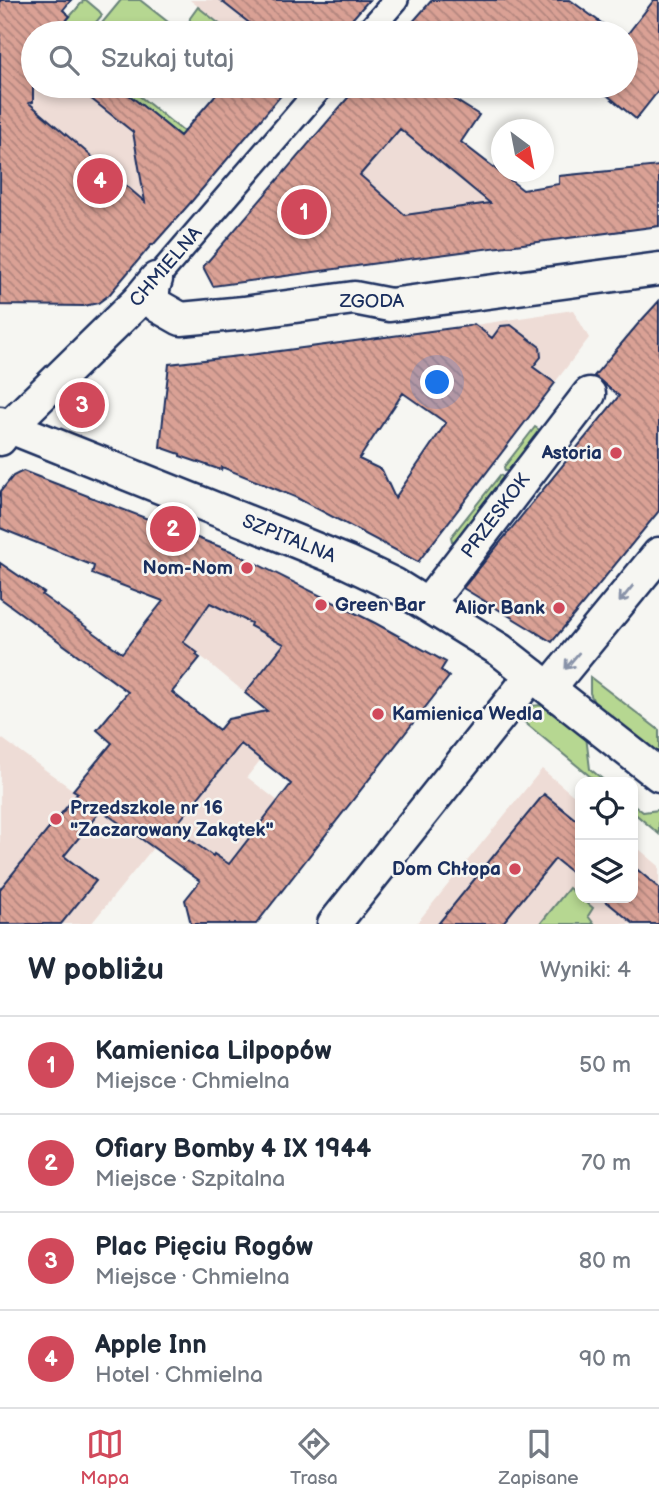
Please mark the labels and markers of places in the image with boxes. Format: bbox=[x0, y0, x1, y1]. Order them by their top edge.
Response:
pin: 4 bbox=[77, 155, 123, 207]
pin: 1 bbox=[281, 186, 327, 238]
pin: 3 bbox=[59, 379, 105, 431]
place label: Astoria bbox=[541, 442, 602, 465]
marker: Astoria bbox=[608, 445, 624, 461]
pin: 2 bbox=[150, 503, 196, 555]
place label: Nom-Nom bbox=[143, 557, 233, 580]
marker: Nom-Nom bbox=[239, 560, 255, 576]
place label: Green Bar bbox=[335, 594, 426, 617]
marker: Green Bar bbox=[313, 597, 329, 613]
place label: Alior Bank bbox=[455, 597, 545, 620]
marker: Alior Bank bbox=[551, 600, 567, 616]
place label: Kamienica Wedla bbox=[392, 703, 543, 726]
marker: Kamienica Wedla bbox=[370, 706, 386, 722]
place label: Przedszkole nr 16 "Zaczarowany Zakątek" bbox=[70, 797, 274, 842]
marker: Przedszkole nr 16 "Zaczarowany Zakątek" bbox=[48, 811, 64, 827]
place label: Dom Chłopa bbox=[392, 858, 501, 881]
marker: Dom Chłopa bbox=[507, 861, 523, 877]

